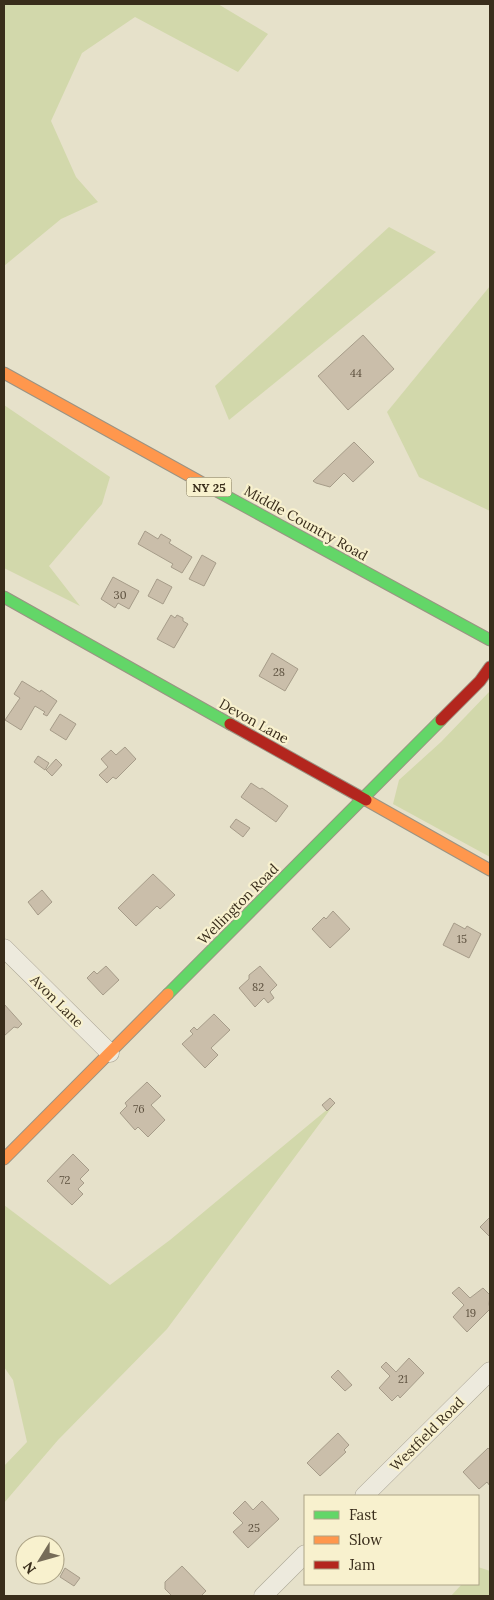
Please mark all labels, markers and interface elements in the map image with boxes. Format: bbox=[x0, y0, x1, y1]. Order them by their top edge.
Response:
house number: 44 bbox=[350, 366, 362, 380]
road number: NY 25 bbox=[186, 478, 232, 497]
street label: Middle Country Road bbox=[241, 482, 371, 564]
house number: 30 bbox=[114, 588, 127, 602]
house number: 28 bbox=[273, 665, 285, 679]
street label: Devon Lane bbox=[216, 694, 292, 748]
street label: Wellington Road bbox=[194, 860, 282, 948]
house number: 15 bbox=[457, 932, 467, 946]
street label: Avon Lane bbox=[26, 970, 88, 1032]
house number: 82 bbox=[252, 980, 264, 994]
house number: 76 bbox=[133, 1102, 145, 1116]
house number: 72 bbox=[60, 1173, 71, 1187]
house number: 19 bbox=[466, 1306, 476, 1320]
house number: 21 bbox=[398, 1372, 408, 1386]
street label: Westfield Road bbox=[386, 1393, 468, 1475]
legend bbox=[304, 1495, 479, 1585]
text: Fast bbox=[349, 1505, 377, 1524]
house number: 25 bbox=[248, 1521, 260, 1535]
text: Slow bbox=[349, 1530, 382, 1549]
north arrow bbox=[15, 1535, 65, 1585]
text: Jam bbox=[348, 1555, 376, 1574]
text: N bbox=[19, 1558, 40, 1578]

